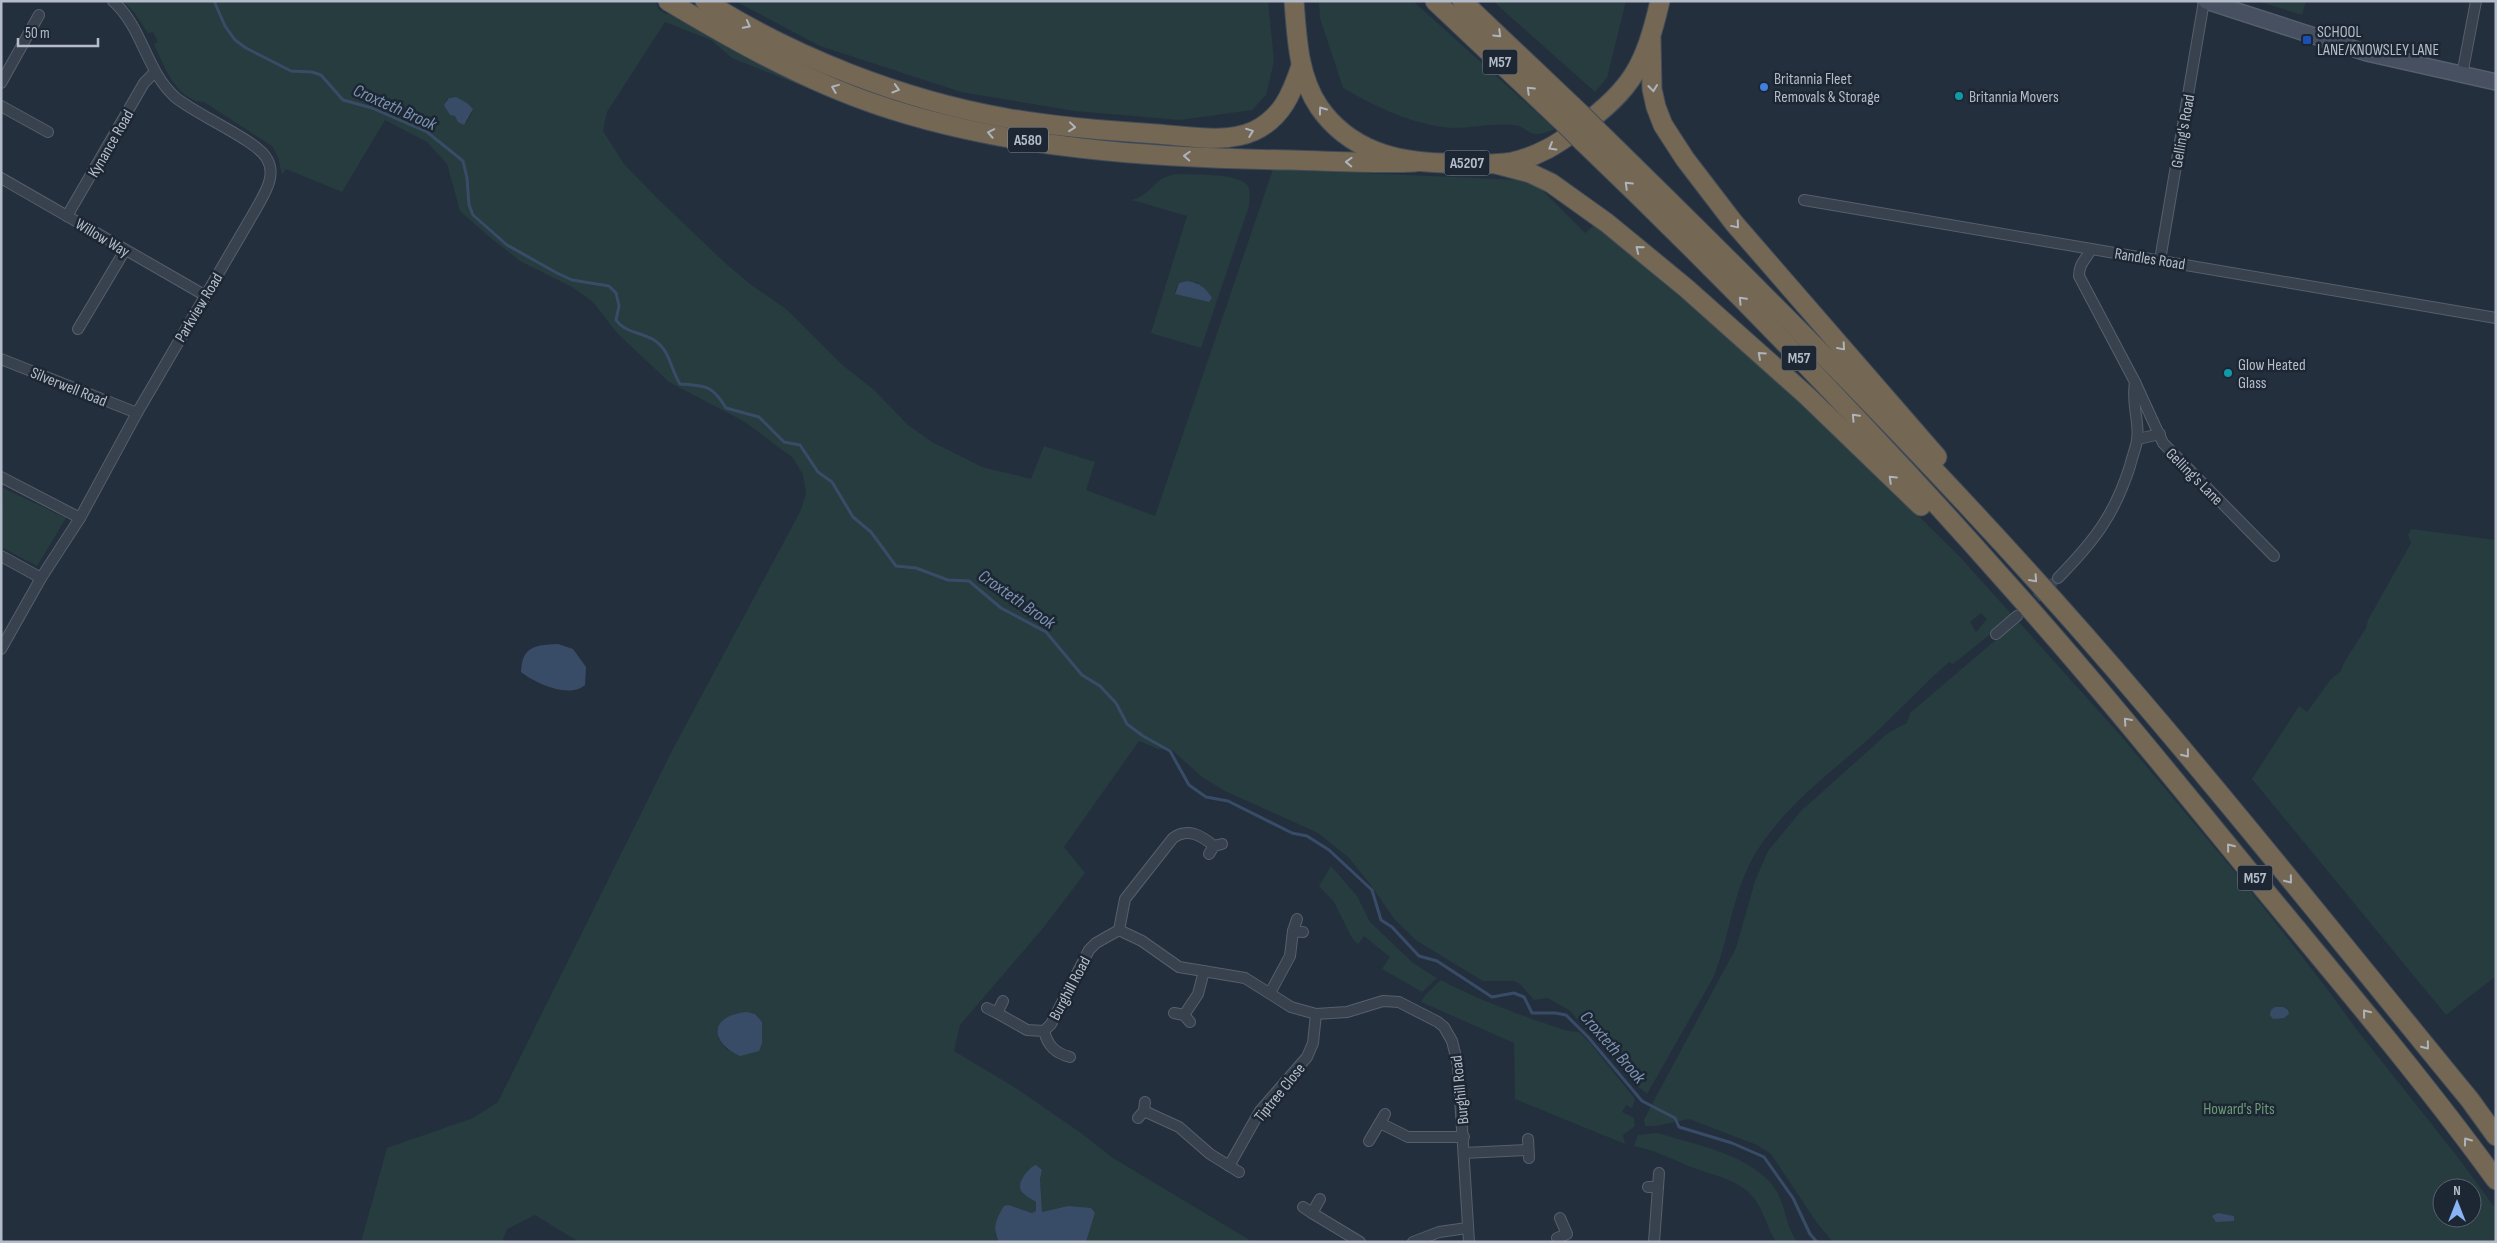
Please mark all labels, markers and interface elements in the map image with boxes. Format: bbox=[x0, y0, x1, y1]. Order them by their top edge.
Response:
scale bar bbox=[18, 15, 98, 47]
one-way arrow bbox=[742, 18, 751, 28]
place label: SCHOOL LANE/KNOWSLEY LANE bbox=[2317, 23, 2439, 60]
text: 50 m bbox=[25, 24, 50, 43]
one-way arrow bbox=[1492, 28, 1501, 37]
marker: SCHOOL LANE/KNOWSLEY LANE bbox=[2301, 34, 2313, 46]
road number: M57 bbox=[1482, 50, 1518, 74]
place label: Britannia Fleet Removals & Storage bbox=[1774, 70, 1880, 107]
water label: Croxteth Brook bbox=[350, 80, 441, 136]
marker: Britannia Fleet Removals & Storage bbox=[1758, 81, 1770, 93]
one-way arrow bbox=[892, 83, 900, 93]
one-way arrow bbox=[831, 84, 840, 94]
one-way arrow bbox=[1647, 84, 1658, 92]
one-way arrow bbox=[1527, 87, 1536, 96]
place label: Britannia Movers bbox=[1969, 88, 2059, 107]
marker: Britannia Movers bbox=[1953, 90, 1965, 102]
street label: Gelling's Road bbox=[2168, 93, 2199, 170]
one-way arrow bbox=[1319, 106, 1328, 116]
street label: Kynance Road bbox=[84, 107, 138, 181]
one-way arrow bbox=[1068, 121, 1076, 132]
one-way arrow bbox=[987, 128, 995, 138]
road number: A580 bbox=[1008, 128, 1048, 152]
one-way arrow bbox=[1246, 128, 1254, 138]
one-way arrow bbox=[1549, 141, 1558, 151]
road number: A5207 bbox=[1444, 150, 1490, 176]
one-way arrow bbox=[1183, 151, 1191, 162]
one-way arrow bbox=[1345, 157, 1352, 167]
one-way arrow bbox=[1625, 182, 1634, 191]
street label: Willow Way bbox=[72, 215, 133, 262]
one-way arrow bbox=[1730, 219, 1739, 228]
street label: Randles Road bbox=[2113, 245, 2186, 274]
one-way arrow bbox=[1636, 246, 1645, 254]
street label: Parkview Road bbox=[171, 270, 227, 346]
one-way arrow bbox=[1739, 297, 1748, 306]
one-way arrow bbox=[1837, 342, 1846, 351]
road number: M57 bbox=[1782, 346, 1816, 370]
one-way arrow bbox=[1758, 352, 1767, 361]
place label: Glow Heated Glass bbox=[2238, 356, 2306, 393]
street label: Silverwell Road bbox=[28, 363, 109, 411]
marker: Glow Heated Glass bbox=[2222, 367, 2234, 379]
one-way arrow bbox=[1852, 414, 1861, 423]
street label: Gelling's Lane bbox=[2161, 444, 2227, 510]
one-way arrow bbox=[1889, 476, 1898, 485]
water label: Croxteth Brook bbox=[974, 565, 1060, 634]
one-way arrow bbox=[2028, 573, 2037, 582]
one-way arrow bbox=[2124, 718, 2133, 727]
one-way arrow bbox=[2180, 748, 2189, 757]
one-way arrow bbox=[2227, 844, 2235, 853]
road number: M57 bbox=[2238, 866, 2272, 890]
one-way arrow bbox=[2284, 874, 2293, 883]
street label: Burghill Road bbox=[1046, 954, 1095, 1024]
water label: Croxteth Brook bbox=[1575, 1007, 1651, 1089]
one-way arrow bbox=[2363, 1010, 2372, 1019]
one-way arrow bbox=[2420, 1040, 2428, 1049]
street label: Burghill Road bbox=[1447, 1054, 1474, 1125]
street label: Tiptree Close bbox=[1251, 1060, 1310, 1126]
park label: Howard's Pits bbox=[2203, 1100, 2275, 1119]
one-way arrow bbox=[2464, 1137, 2473, 1146]
north arrow bbox=[2432, 1178, 2482, 1228]
text: N bbox=[2453, 1182, 2461, 1199]

